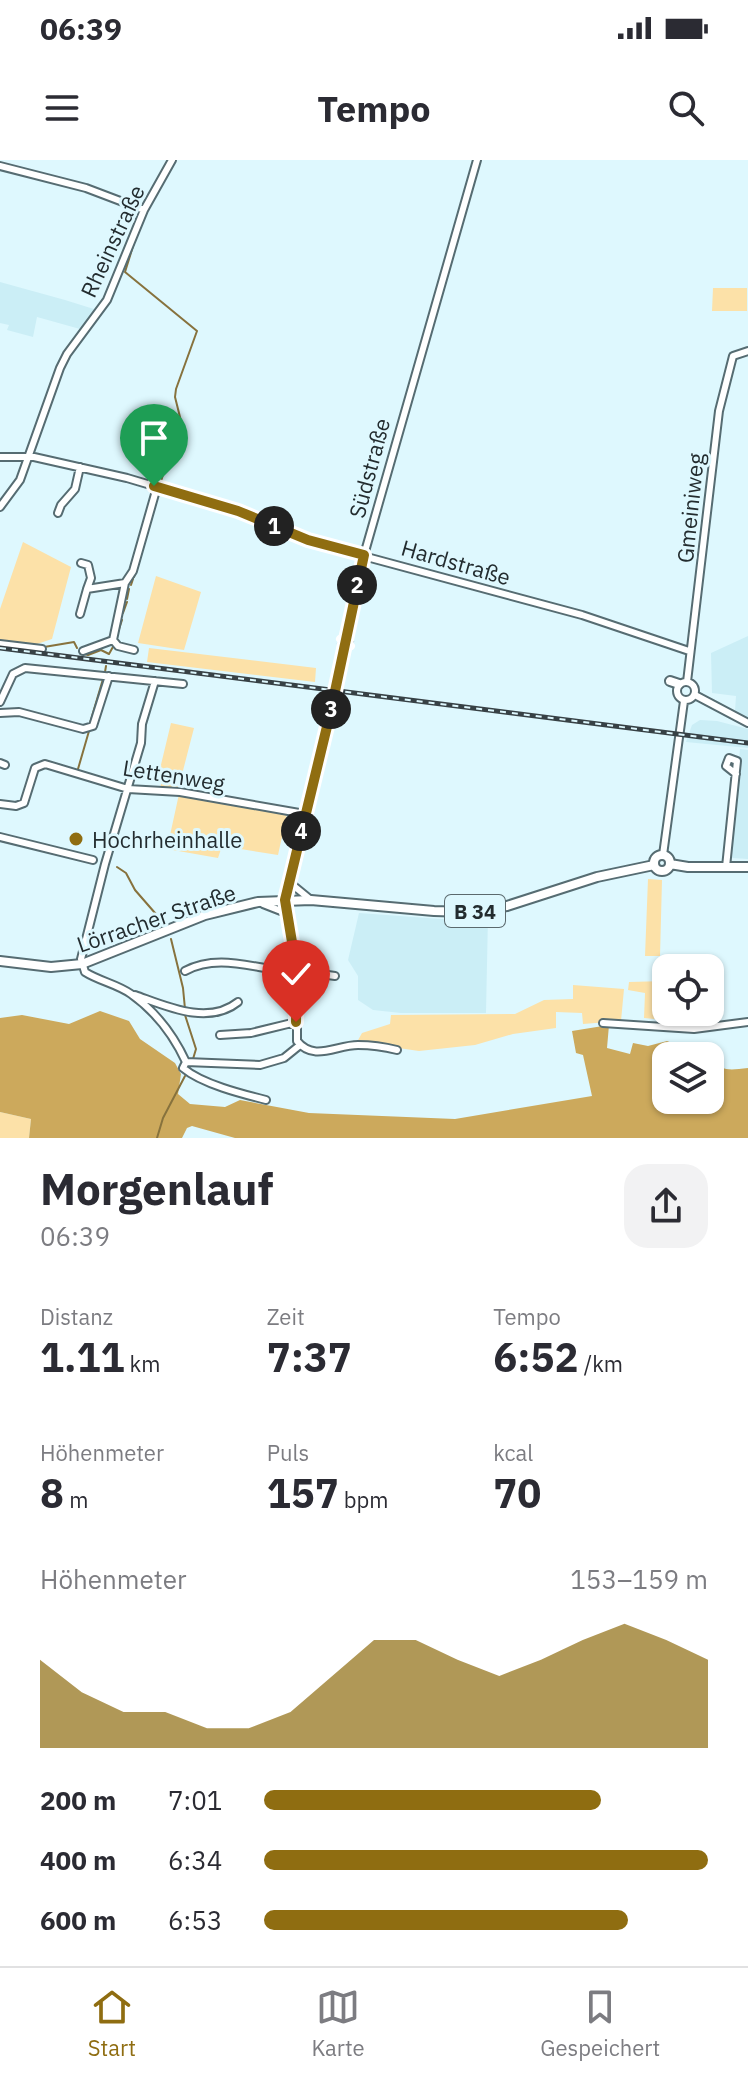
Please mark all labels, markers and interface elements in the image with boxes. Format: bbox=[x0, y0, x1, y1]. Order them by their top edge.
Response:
text: 06:39 bbox=[40, 9, 122, 48]
text: Tempo bbox=[317, 85, 431, 132]
icon: menu bbox=[40, 86, 84, 130]
icon: search bbox=[664, 86, 708, 130]
street label: Rheinstraße bbox=[73, 180, 151, 302]
pin bbox=[120, 404, 188, 486]
street label: Südstraße bbox=[342, 415, 396, 521]
icon: arrive bbox=[132, 416, 176, 460]
street label: Gmeiniweg bbox=[670, 451, 710, 564]
pin: 1 bbox=[254, 506, 294, 546]
text: 1 bbox=[267, 511, 281, 540]
street label: Hardstraße bbox=[398, 533, 514, 591]
pin: 2 bbox=[337, 565, 377, 605]
text: 2 bbox=[350, 570, 364, 599]
pin: 3 bbox=[311, 689, 351, 729]
text: 3 bbox=[324, 694, 338, 723]
street label: Lettenweg bbox=[121, 753, 228, 797]
pin: 4 bbox=[281, 811, 321, 851]
text: 4 bbox=[294, 816, 308, 845]
place label: Hochrheinhalle bbox=[92, 825, 242, 854]
marker: Hochrheinhalle bbox=[67, 830, 85, 848]
street label: Lörracher Straße bbox=[73, 877, 239, 959]
road number: B 34 bbox=[445, 895, 505, 927]
pin bbox=[262, 940, 330, 1022]
icon: check bbox=[274, 952, 318, 996]
map controls bbox=[652, 954, 724, 1114]
button: locate bbox=[652, 954, 724, 1026]
button: layers bbox=[652, 1042, 724, 1114]
text: Morgenlauf bbox=[40, 1160, 273, 1217]
button: share bbox=[624, 1164, 708, 1248]
text: 06:39 bbox=[40, 1219, 110, 1253]
text: Distanz bbox=[40, 1302, 113, 1331]
text: Zeit bbox=[267, 1302, 305, 1331]
text: Tempo bbox=[493, 1302, 561, 1331]
text: 1.11 bbox=[40, 1331, 124, 1383]
text: 7:37 bbox=[267, 1331, 352, 1383]
text: 6:52 bbox=[493, 1331, 579, 1383]
text: km bbox=[124, 1349, 160, 1378]
text: /km bbox=[579, 1349, 623, 1378]
text: Höhenmeter bbox=[40, 1438, 164, 1467]
text: Puls bbox=[267, 1438, 309, 1467]
text: kcal bbox=[493, 1438, 533, 1467]
text: 8 bbox=[40, 1467, 64, 1519]
text: 157 bbox=[267, 1467, 339, 1519]
text: 70 bbox=[493, 1467, 541, 1519]
text: m bbox=[64, 1485, 88, 1514]
text: bpm bbox=[339, 1485, 389, 1514]
text: Höhenmeter bbox=[40, 1562, 187, 1596]
text: 153–159 m bbox=[570, 1562, 708, 1596]
text: 200 m bbox=[40, 1783, 116, 1817]
text: 7:01 bbox=[168, 1783, 222, 1817]
text: 400 m bbox=[40, 1843, 116, 1877]
text: 6:34 bbox=[168, 1843, 222, 1877]
text: 600 m bbox=[40, 1903, 116, 1937]
text: 6:53 bbox=[168, 1903, 222, 1937]
tab: Start bbox=[88, 1985, 136, 2062]
tab: Karte bbox=[311, 1985, 365, 2062]
tab: Gespeichert bbox=[540, 1985, 660, 2062]

